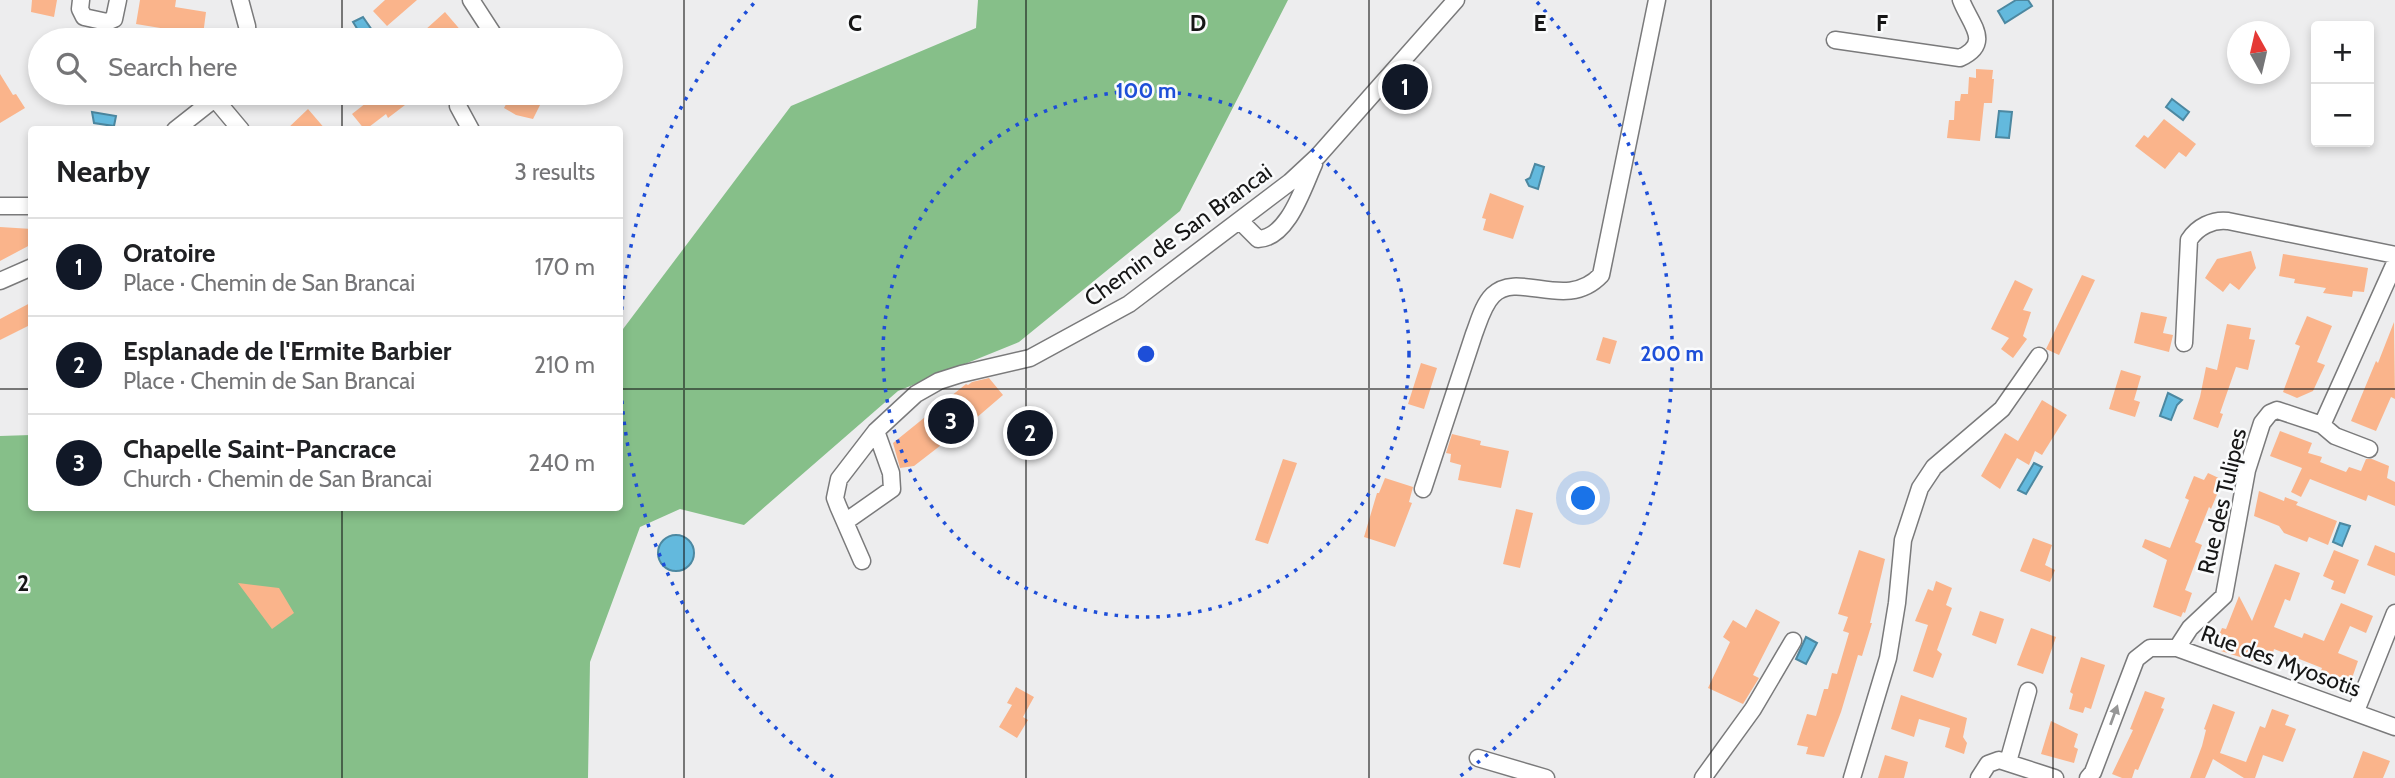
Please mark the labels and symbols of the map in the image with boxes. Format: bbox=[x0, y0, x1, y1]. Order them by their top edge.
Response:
text: C bbox=[848, 9, 862, 37]
text: D bbox=[1190, 9, 1206, 37]
text: E bbox=[1533, 9, 1547, 37]
text: F bbox=[1876, 9, 1888, 37]
north arrow bbox=[2227, 21, 2290, 84]
pin: 1 bbox=[1382, 61, 1428, 113]
text: 100 m bbox=[1116, 78, 1176, 103]
street label: Chemin de San Brancai bbox=[1079, 158, 1277, 312]
text: 200 m bbox=[1640, 341, 1704, 366]
centre of rings bbox=[1134, 342, 1158, 366]
pin: 3 bbox=[928, 395, 974, 447]
pin: 2 bbox=[1007, 407, 1053, 459]
street label: Rue des Tulipes bbox=[2192, 425, 2252, 577]
your location bbox=[1566, 481, 1600, 515]
text: 2 bbox=[17, 569, 29, 597]
street label: Rue des Myosotis bbox=[2197, 619, 2365, 703]
one-way arrow bbox=[2108, 704, 2119, 725]

